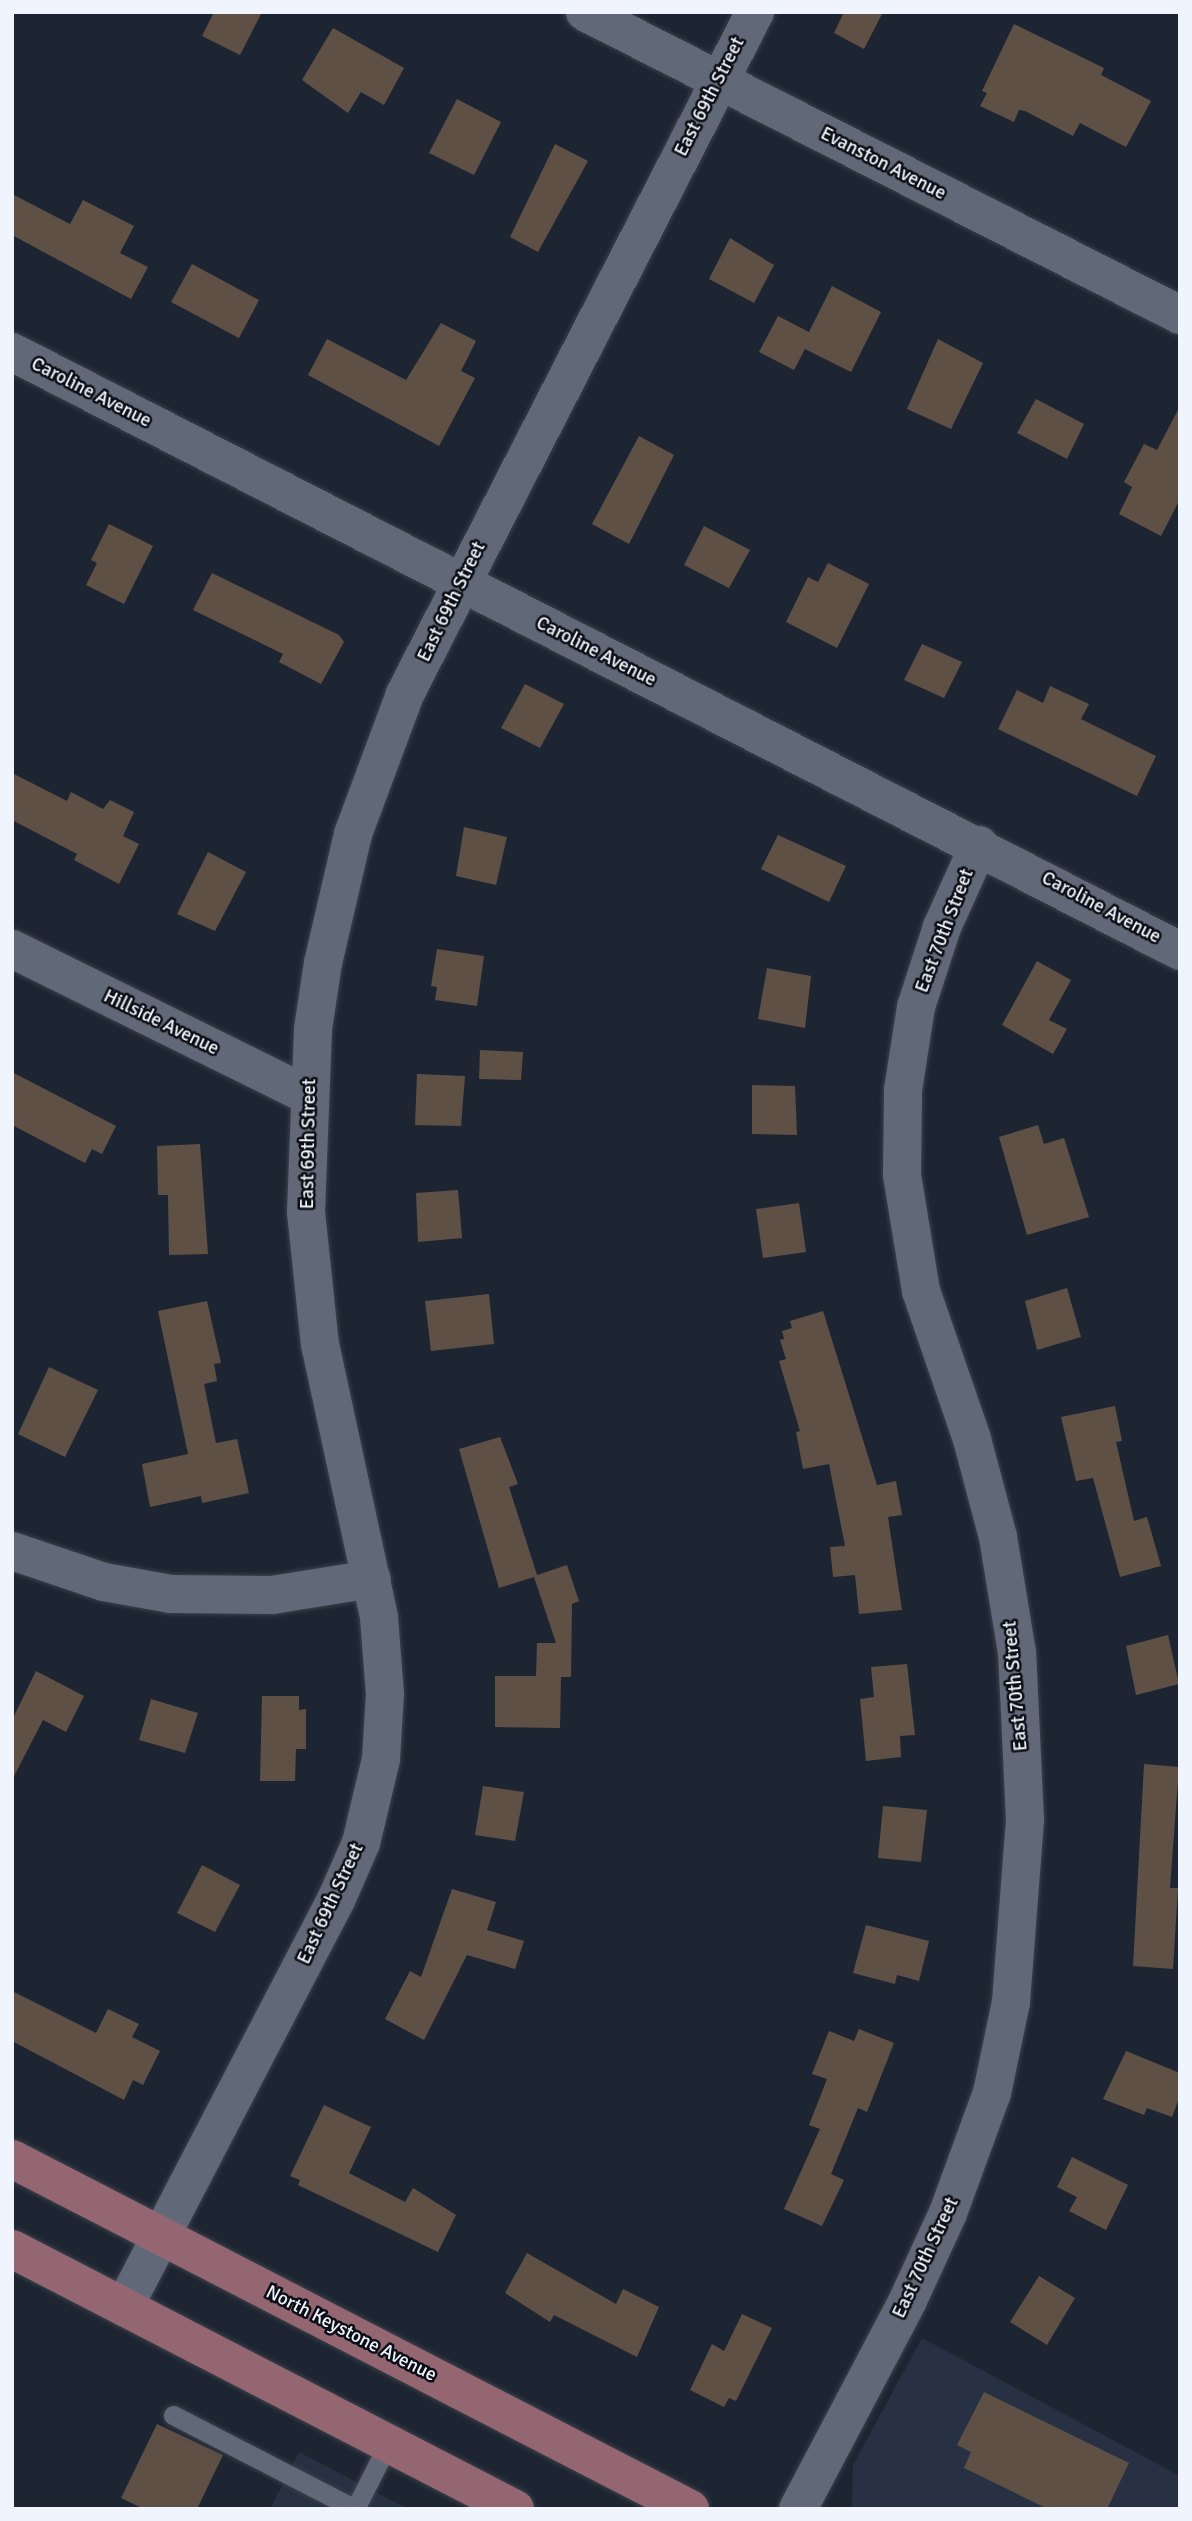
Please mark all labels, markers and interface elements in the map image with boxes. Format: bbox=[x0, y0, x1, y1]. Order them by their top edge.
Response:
street label: East 69th Street bbox=[670, 34, 750, 160]
street label: Evanston Avenue bbox=[816, 123, 950, 205]
street label: Caroline Avenue bbox=[27, 353, 155, 433]
street label: East 69th Street bbox=[413, 538, 491, 666]
street label: Caroline Avenue bbox=[532, 612, 660, 692]
street label: East 70th Street bbox=[911, 866, 979, 996]
street label: Caroline Avenue bbox=[1038, 867, 1164, 949]
street label: Hillside Avenue bbox=[100, 985, 222, 1061]
street label: East 69th Street bbox=[296, 1079, 322, 1209]
street label: East 70th Street bbox=[999, 1620, 1033, 1752]
street label: East 69th Street bbox=[293, 1840, 369, 1968]
street label: East 70th Street bbox=[888, 2194, 964, 2322]
street label: North Keystone Avenue bbox=[262, 2281, 440, 2387]

